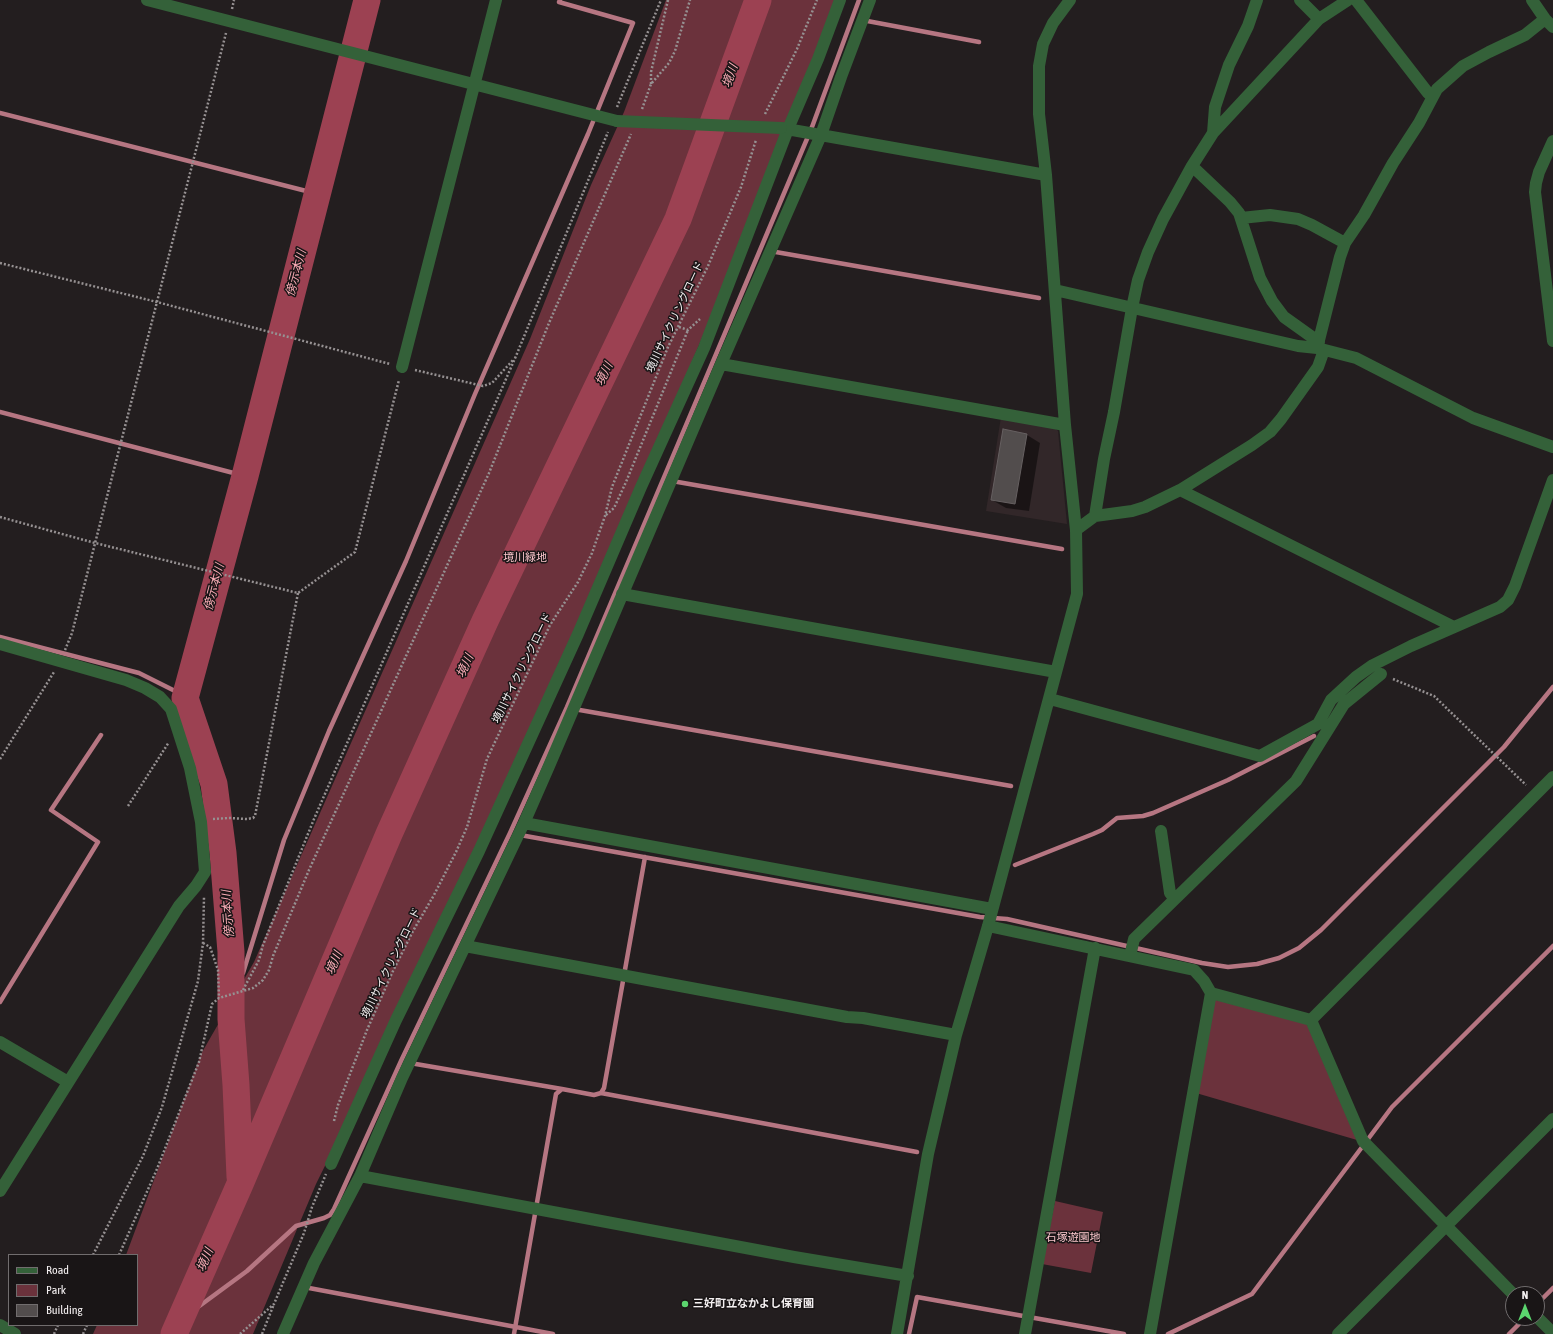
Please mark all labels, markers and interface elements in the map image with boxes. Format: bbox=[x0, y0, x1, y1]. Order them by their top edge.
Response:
water label: 境川 bbox=[719, 62, 741, 90]
water label: 傍示本川 bbox=[283, 248, 309, 298]
street label: 境川サイクリングロード bbox=[643, 259, 707, 375]
water label: 境川 bbox=[592, 360, 616, 388]
park label: 境川緑地 bbox=[503, 551, 547, 565]
water label: 傍示本川 bbox=[201, 562, 227, 612]
street label: 境川サイクリングロード bbox=[490, 611, 554, 725]
water label: 境川 bbox=[454, 652, 476, 680]
water label: 傍示本川 bbox=[219, 890, 237, 938]
street label: 境川サイクリングロード bbox=[359, 906, 423, 1020]
water label: 境川 bbox=[323, 949, 345, 977]
park label: 石塚遊園地 bbox=[1046, 1231, 1100, 1245]
water label: 境川 bbox=[194, 1246, 216, 1274]
legend bbox=[8, 1254, 138, 1326]
text: Road bbox=[46, 1263, 69, 1277]
text: Park bbox=[46, 1283, 66, 1297]
north arrow bbox=[1505, 1286, 1545, 1326]
text: N bbox=[1522, 1289, 1528, 1301]
place label: 三好町立なかよし保育園 bbox=[693, 1297, 814, 1311]
marker: 三好町立なかよし保育園 bbox=[680, 1299, 690, 1309]
text: Building bbox=[46, 1303, 83, 1317]

